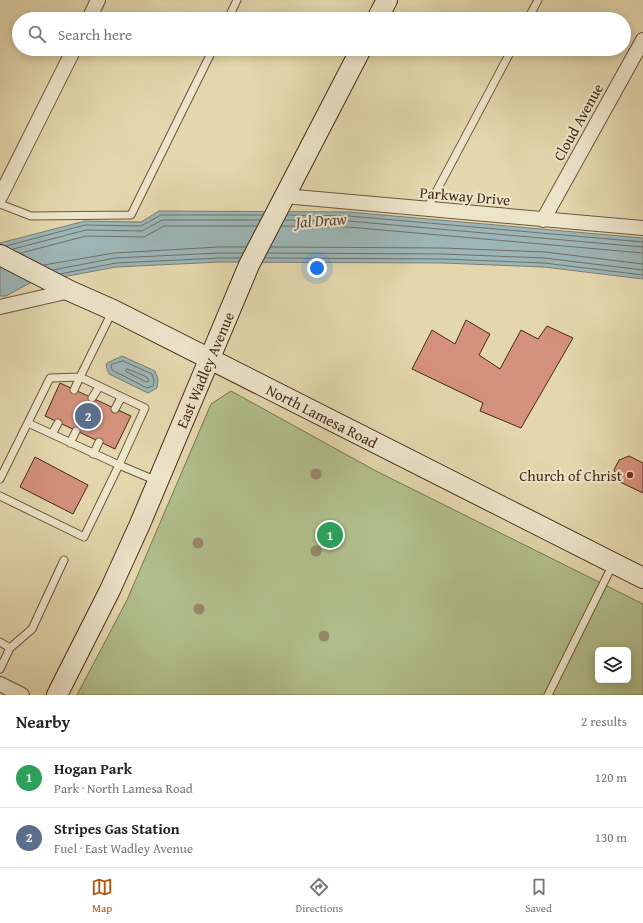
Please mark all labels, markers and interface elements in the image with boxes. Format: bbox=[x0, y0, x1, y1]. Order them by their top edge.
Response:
search box bbox=[12, 12, 631, 56]
icon: search bbox=[26, 23, 48, 45]
text: Search here bbox=[58, 24, 132, 45]
street label: Cloud Avenue bbox=[548, 79, 608, 165]
street label: Parkway Drive bbox=[419, 182, 511, 210]
water label: Jal Draw bbox=[292, 206, 348, 234]
your location bbox=[307, 258, 327, 278]
street label: East Wadley Avenue bbox=[171, 309, 239, 431]
street label: North Lamesa Road bbox=[263, 379, 381, 453]
pin: 2 bbox=[75, 401, 101, 431]
place label: Church of Christ bbox=[519, 465, 623, 486]
marker: Church of Christ bbox=[625, 470, 635, 480]
pin: 1 bbox=[317, 520, 343, 550]
map controls bbox=[595, 647, 631, 683]
button: layers bbox=[595, 647, 631, 683]
text: Nearby bbox=[16, 709, 70, 734]
text: 2 results bbox=[581, 712, 627, 731]
text: Hogan Park bbox=[54, 758, 132, 779]
text: 1 bbox=[26, 768, 32, 787]
text: 120 m bbox=[595, 768, 627, 787]
text: Park · North Lamesa Road bbox=[54, 779, 193, 798]
text: Stripes Gas Station bbox=[54, 818, 180, 839]
text: 2 bbox=[26, 828, 32, 847]
text: 130 m bbox=[595, 828, 627, 847]
text: Fuel · East Wadley Avenue bbox=[54, 839, 193, 858]
tab: Map bbox=[91, 876, 113, 916]
tab: Directions bbox=[296, 876, 343, 916]
tab: Saved bbox=[525, 876, 552, 916]

